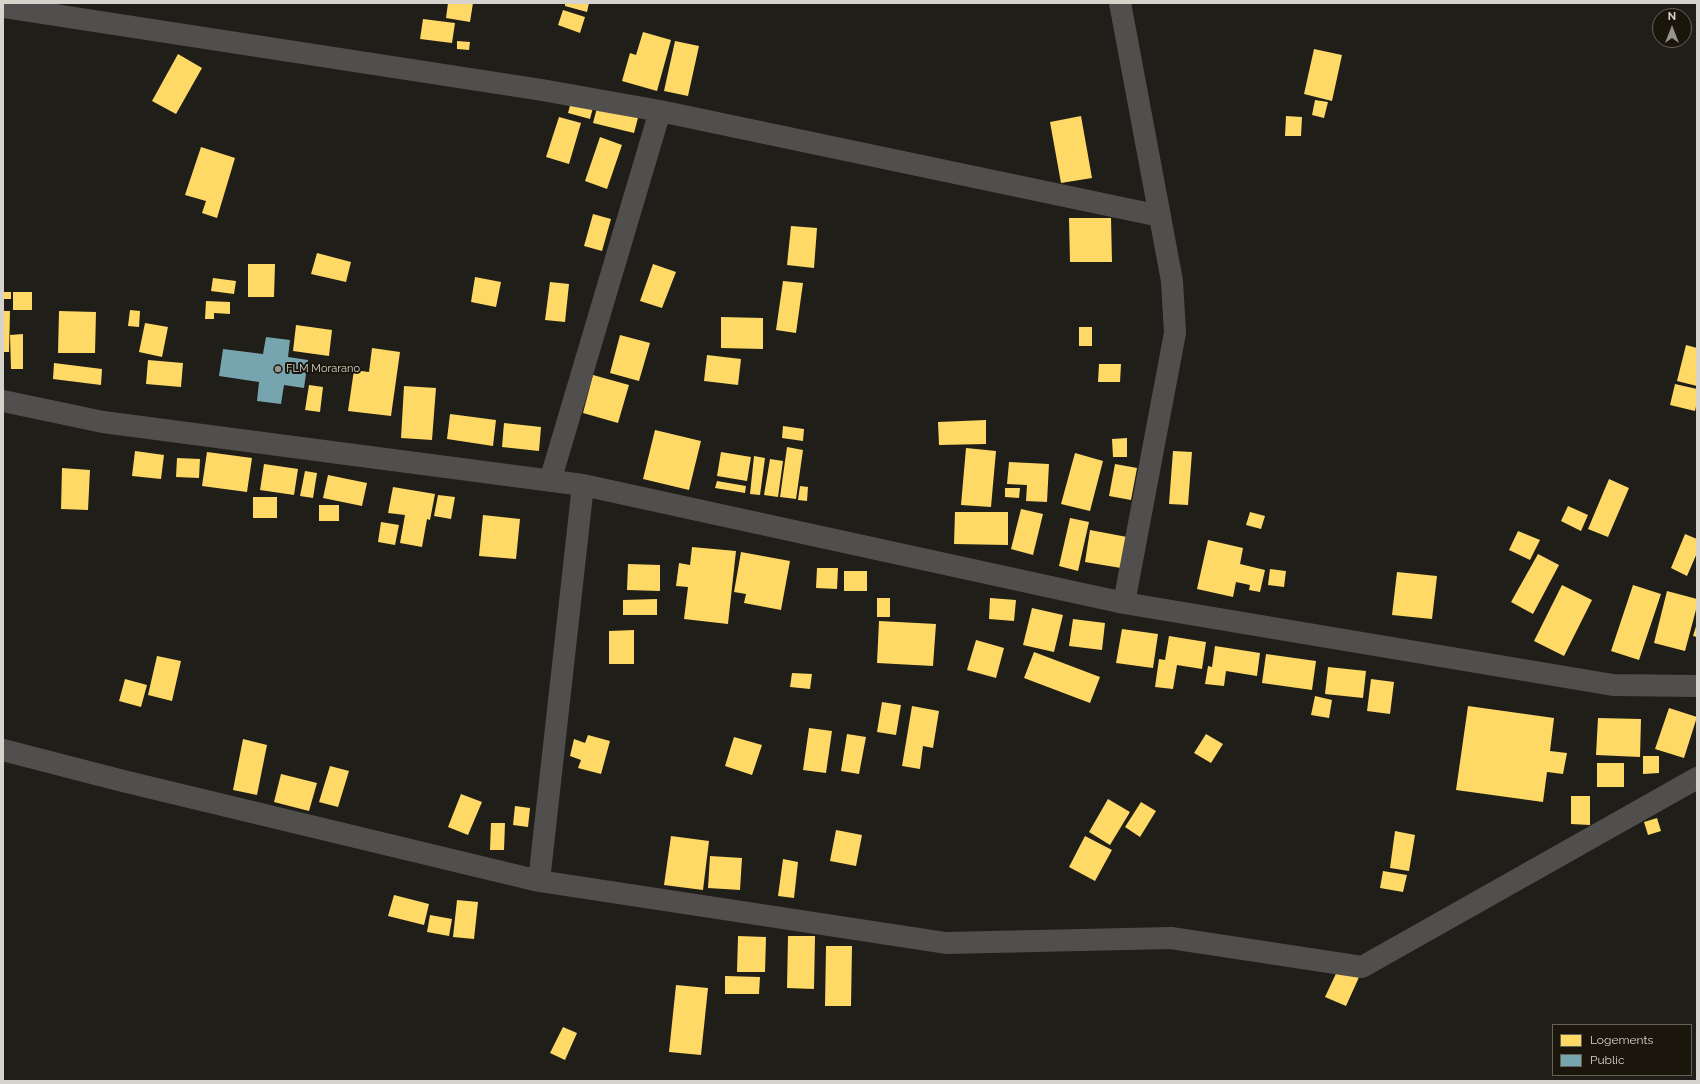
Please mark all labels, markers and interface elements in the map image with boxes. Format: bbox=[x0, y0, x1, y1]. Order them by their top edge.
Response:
north arrow bbox=[1652, 8, 1692, 48]
text: N bbox=[1668, 10, 1676, 23]
place label: FLM Morarano bbox=[286, 362, 360, 376]
marker: FLM Morarano bbox=[273, 364, 283, 374]
legend bbox=[1552, 1024, 1692, 1076]
text: Logements bbox=[1590, 1033, 1653, 1047]
text: Public bbox=[1590, 1053, 1624, 1067]

